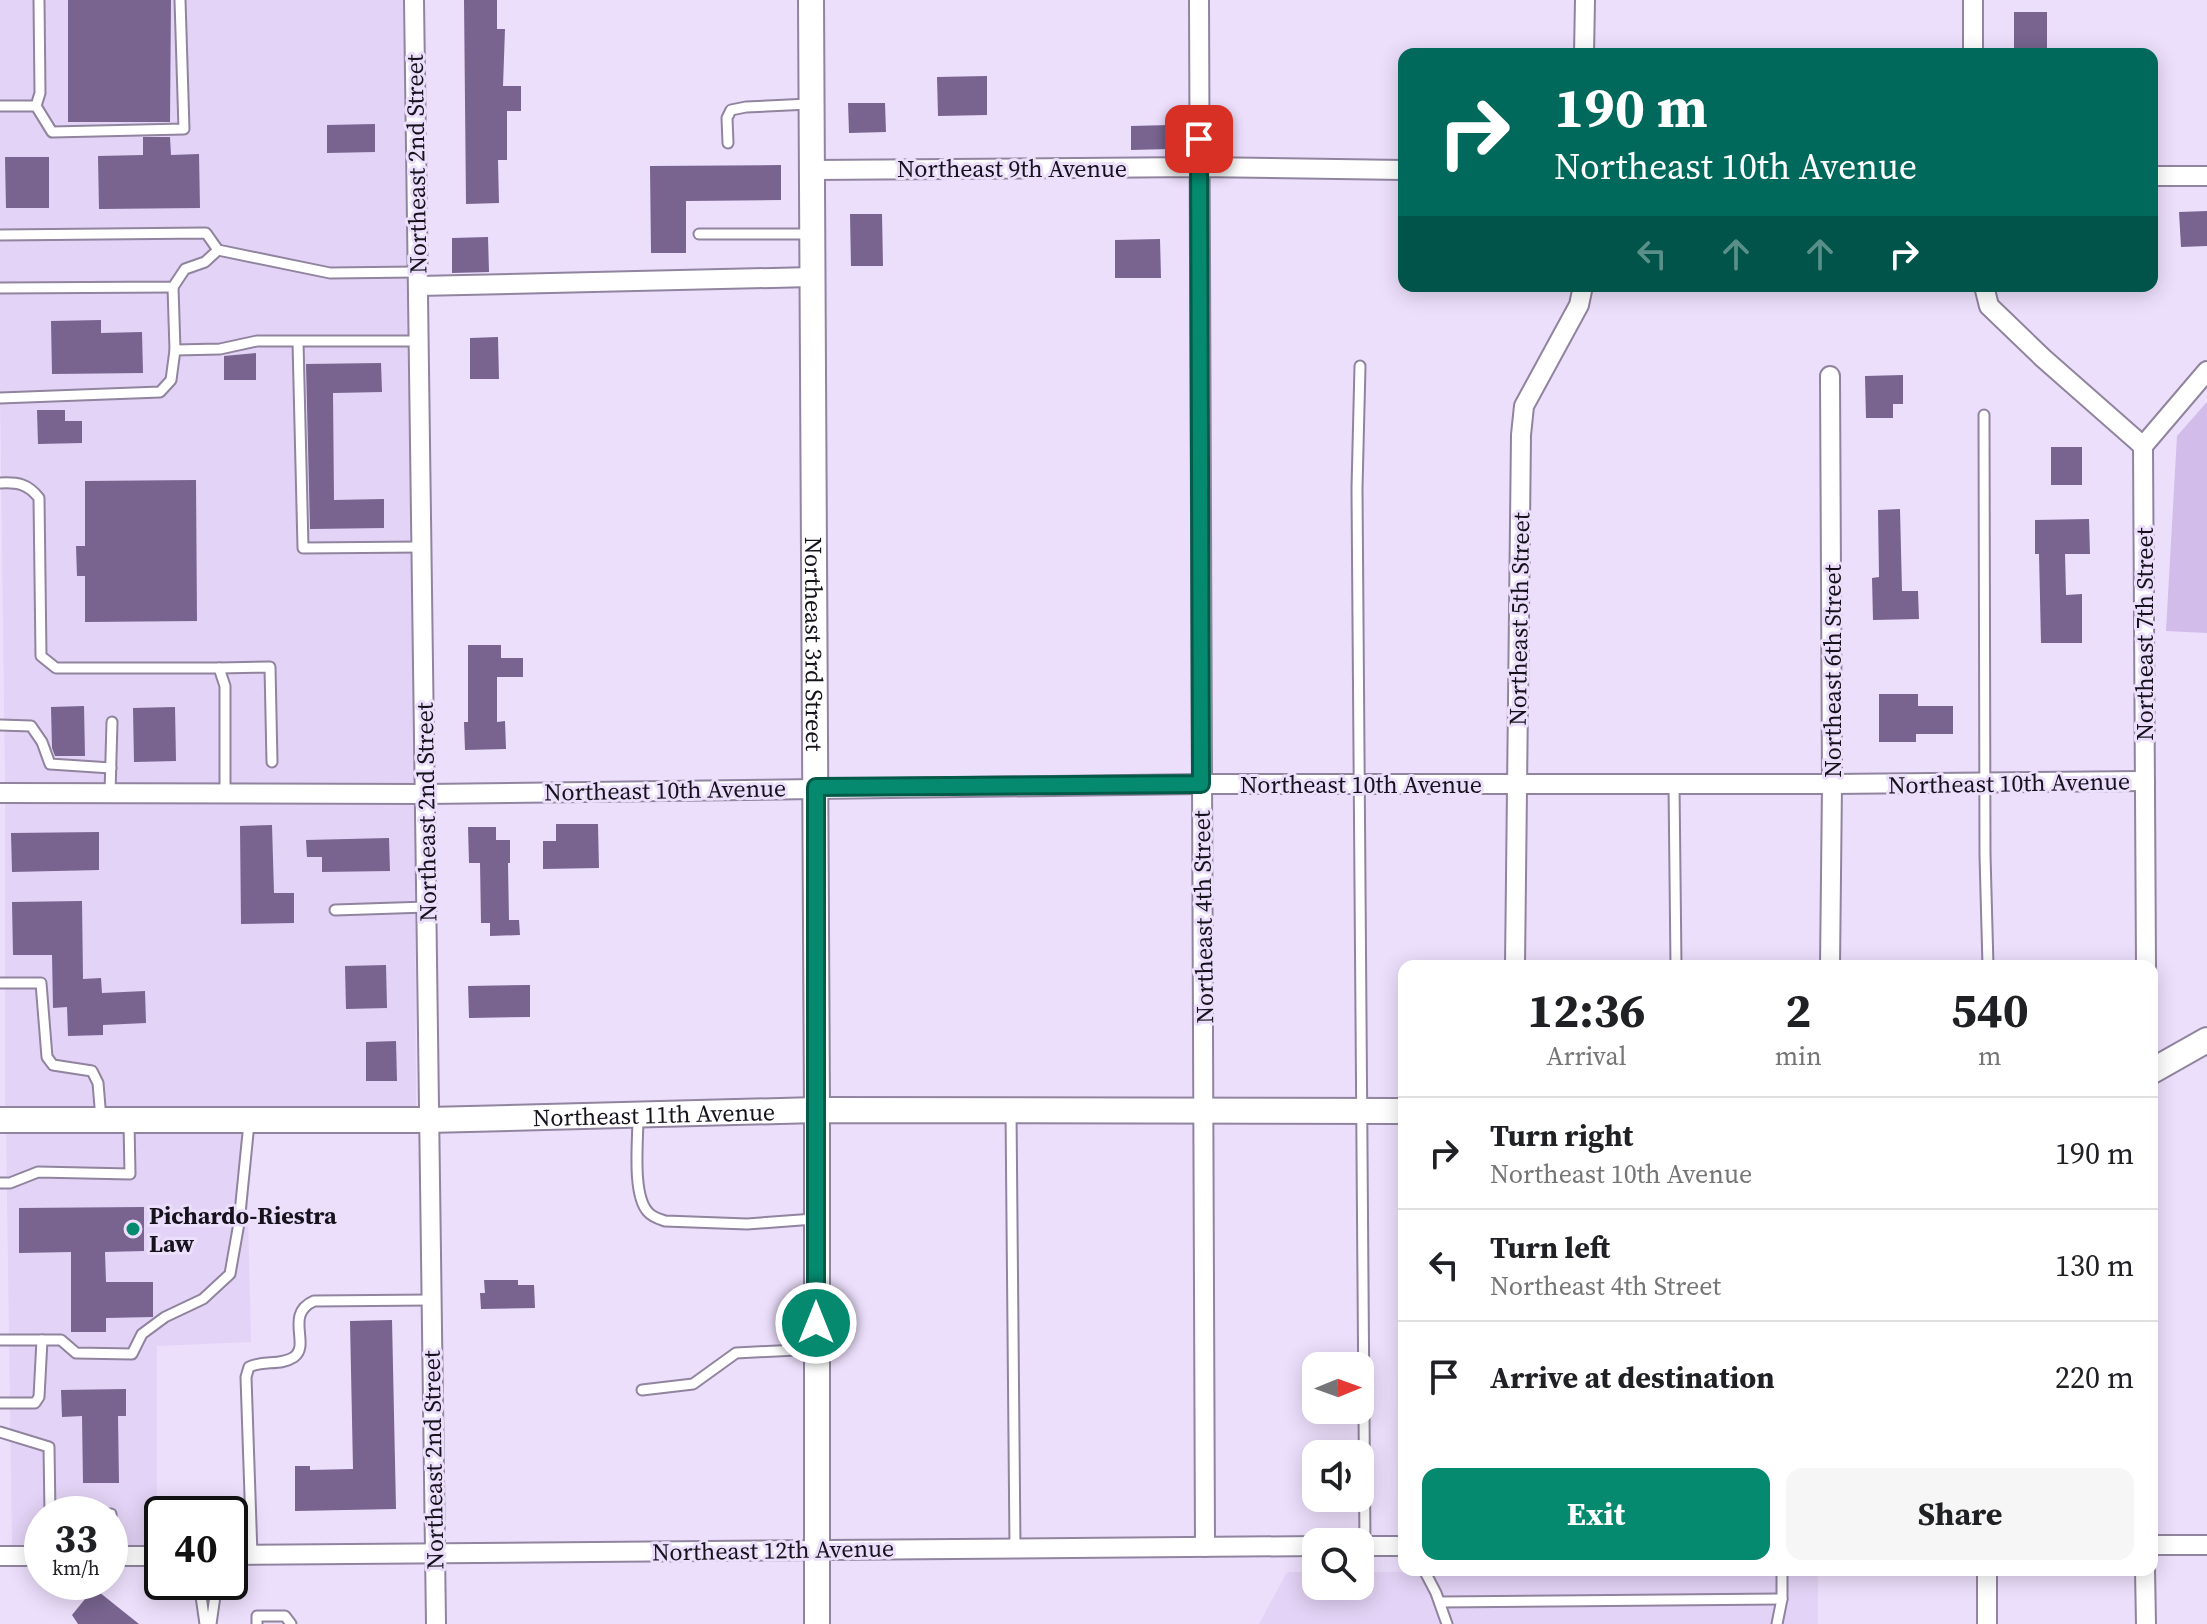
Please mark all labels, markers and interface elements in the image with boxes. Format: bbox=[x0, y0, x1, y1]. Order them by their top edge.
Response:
street label: Northeast 2nd Street bbox=[398, 54, 434, 274]
text: 190 m bbox=[1554, 69, 1708, 146]
icon: right bbox=[1422, 80, 1526, 184]
pin bbox=[1165, 105, 1233, 173]
icon: arrive bbox=[1177, 117, 1221, 161]
text: Northeast 10th Avenue bbox=[1554, 142, 1917, 191]
street label: Northeast 9th Avenue bbox=[897, 152, 1127, 185]
icon: left bbox=[1630, 232, 1674, 276]
icon: ahead bbox=[1714, 232, 1758, 276]
icon: ahead bbox=[1798, 232, 1842, 276]
icon: right bbox=[1882, 232, 1926, 276]
street label: Northeast 5th Street bbox=[1501, 512, 1537, 726]
street label: Northeast 7th Street bbox=[2128, 527, 2161, 741]
street label: Northeast 3rd Street bbox=[797, 537, 832, 752]
street label: Northeast 6th Street bbox=[1816, 564, 1849, 778]
street label: Northeast 2nd Street bbox=[408, 702, 444, 922]
street label: Northeast 10th Avenue bbox=[1888, 764, 2130, 802]
street label: Northeast 10th Avenue bbox=[1240, 768, 1482, 801]
street label: Northeast 10th Avenue bbox=[544, 771, 786, 809]
street label: Northeast 4th Street bbox=[1185, 810, 1221, 1024]
text: 12:36 bbox=[1527, 977, 1646, 1043]
text: 2 bbox=[1785, 977, 1811, 1043]
text: 540 bbox=[1951, 977, 2029, 1043]
text: Arrival bbox=[1546, 1038, 1627, 1074]
text: min bbox=[1775, 1038, 1822, 1074]
text: m bbox=[1978, 1038, 2002, 1074]
street label: Northeast 11th Avenue bbox=[532, 1095, 775, 1134]
text: Turn right bbox=[1490, 1115, 1633, 1156]
icon: right bbox=[1422, 1131, 1466, 1175]
text: 190 m bbox=[2055, 1133, 2134, 1174]
text: Northeast 10th Avenue bbox=[1490, 1156, 1752, 1192]
place label: Pichardo-Riestra Law bbox=[149, 1199, 337, 1260]
marker: Pichardo-Riestra Law bbox=[124, 1220, 142, 1238]
text: Turn left bbox=[1490, 1227, 1610, 1268]
icon: left bbox=[1422, 1243, 1466, 1287]
text: 130 m bbox=[2055, 1245, 2134, 1286]
text: Northeast 4th Street bbox=[1490, 1268, 1721, 1304]
position arrow bbox=[774, 1281, 858, 1365]
street label: Northeast 2nd Street bbox=[415, 1350, 451, 1570]
north arrow bbox=[1302, 1352, 1374, 1424]
map controls bbox=[1302, 1352, 1374, 1600]
icon: arrive bbox=[1422, 1355, 1466, 1399]
text: Arrive at destination bbox=[1490, 1357, 1775, 1398]
text: 220 m bbox=[2055, 1357, 2134, 1398]
button: sound bbox=[1302, 1440, 1374, 1512]
button: Exit bbox=[1422, 1468, 1770, 1560]
button: Share bbox=[1786, 1468, 2134, 1560]
speed limit sign: 40 bbox=[144, 1496, 248, 1600]
text: 33 bbox=[54, 1511, 98, 1565]
button: search bbox=[1302, 1528, 1374, 1600]
street label: Northeast 12th Avenue bbox=[652, 1531, 894, 1569]
text: km/h bbox=[52, 1554, 100, 1582]

